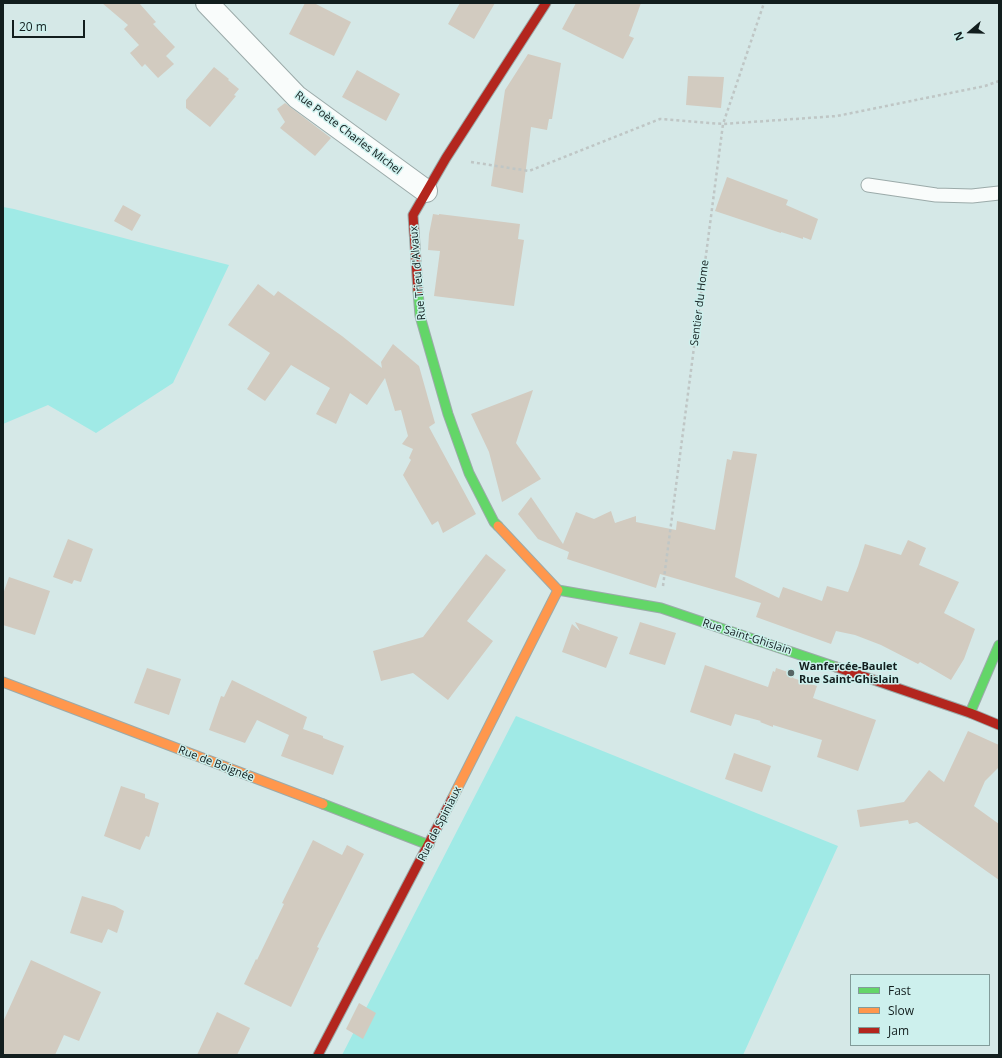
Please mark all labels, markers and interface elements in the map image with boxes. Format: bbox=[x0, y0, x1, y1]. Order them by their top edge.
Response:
scale bar bbox=[14, 12, 87, 38]
north arrow bbox=[950, 12, 990, 52]
text: 20 m bbox=[19, 18, 47, 35]
text: N bbox=[950, 30, 967, 43]
street label: Rue Poète Charles Michel bbox=[292, 89, 404, 177]
street label: Rue Trieu d'Alvaux bbox=[407, 225, 429, 321]
street label: Sentier du Home bbox=[688, 259, 712, 347]
street label: Rue Saint-Ghislain bbox=[701, 616, 793, 658]
place label: Wanfercée-Baulet Rue Saint-Ghislain bbox=[799, 660, 899, 686]
marker: Wanfercée-Baulet Rue Saint-Ghislain bbox=[786, 668, 796, 678]
street label: Rue de Boignée bbox=[176, 744, 256, 784]
street label: Rue de Spiniaux bbox=[416, 784, 464, 864]
legend bbox=[850, 974, 990, 1046]
text: Fast bbox=[888, 982, 911, 999]
text: Slow bbox=[888, 1002, 914, 1019]
text: Jam bbox=[888, 1022, 909, 1039]

